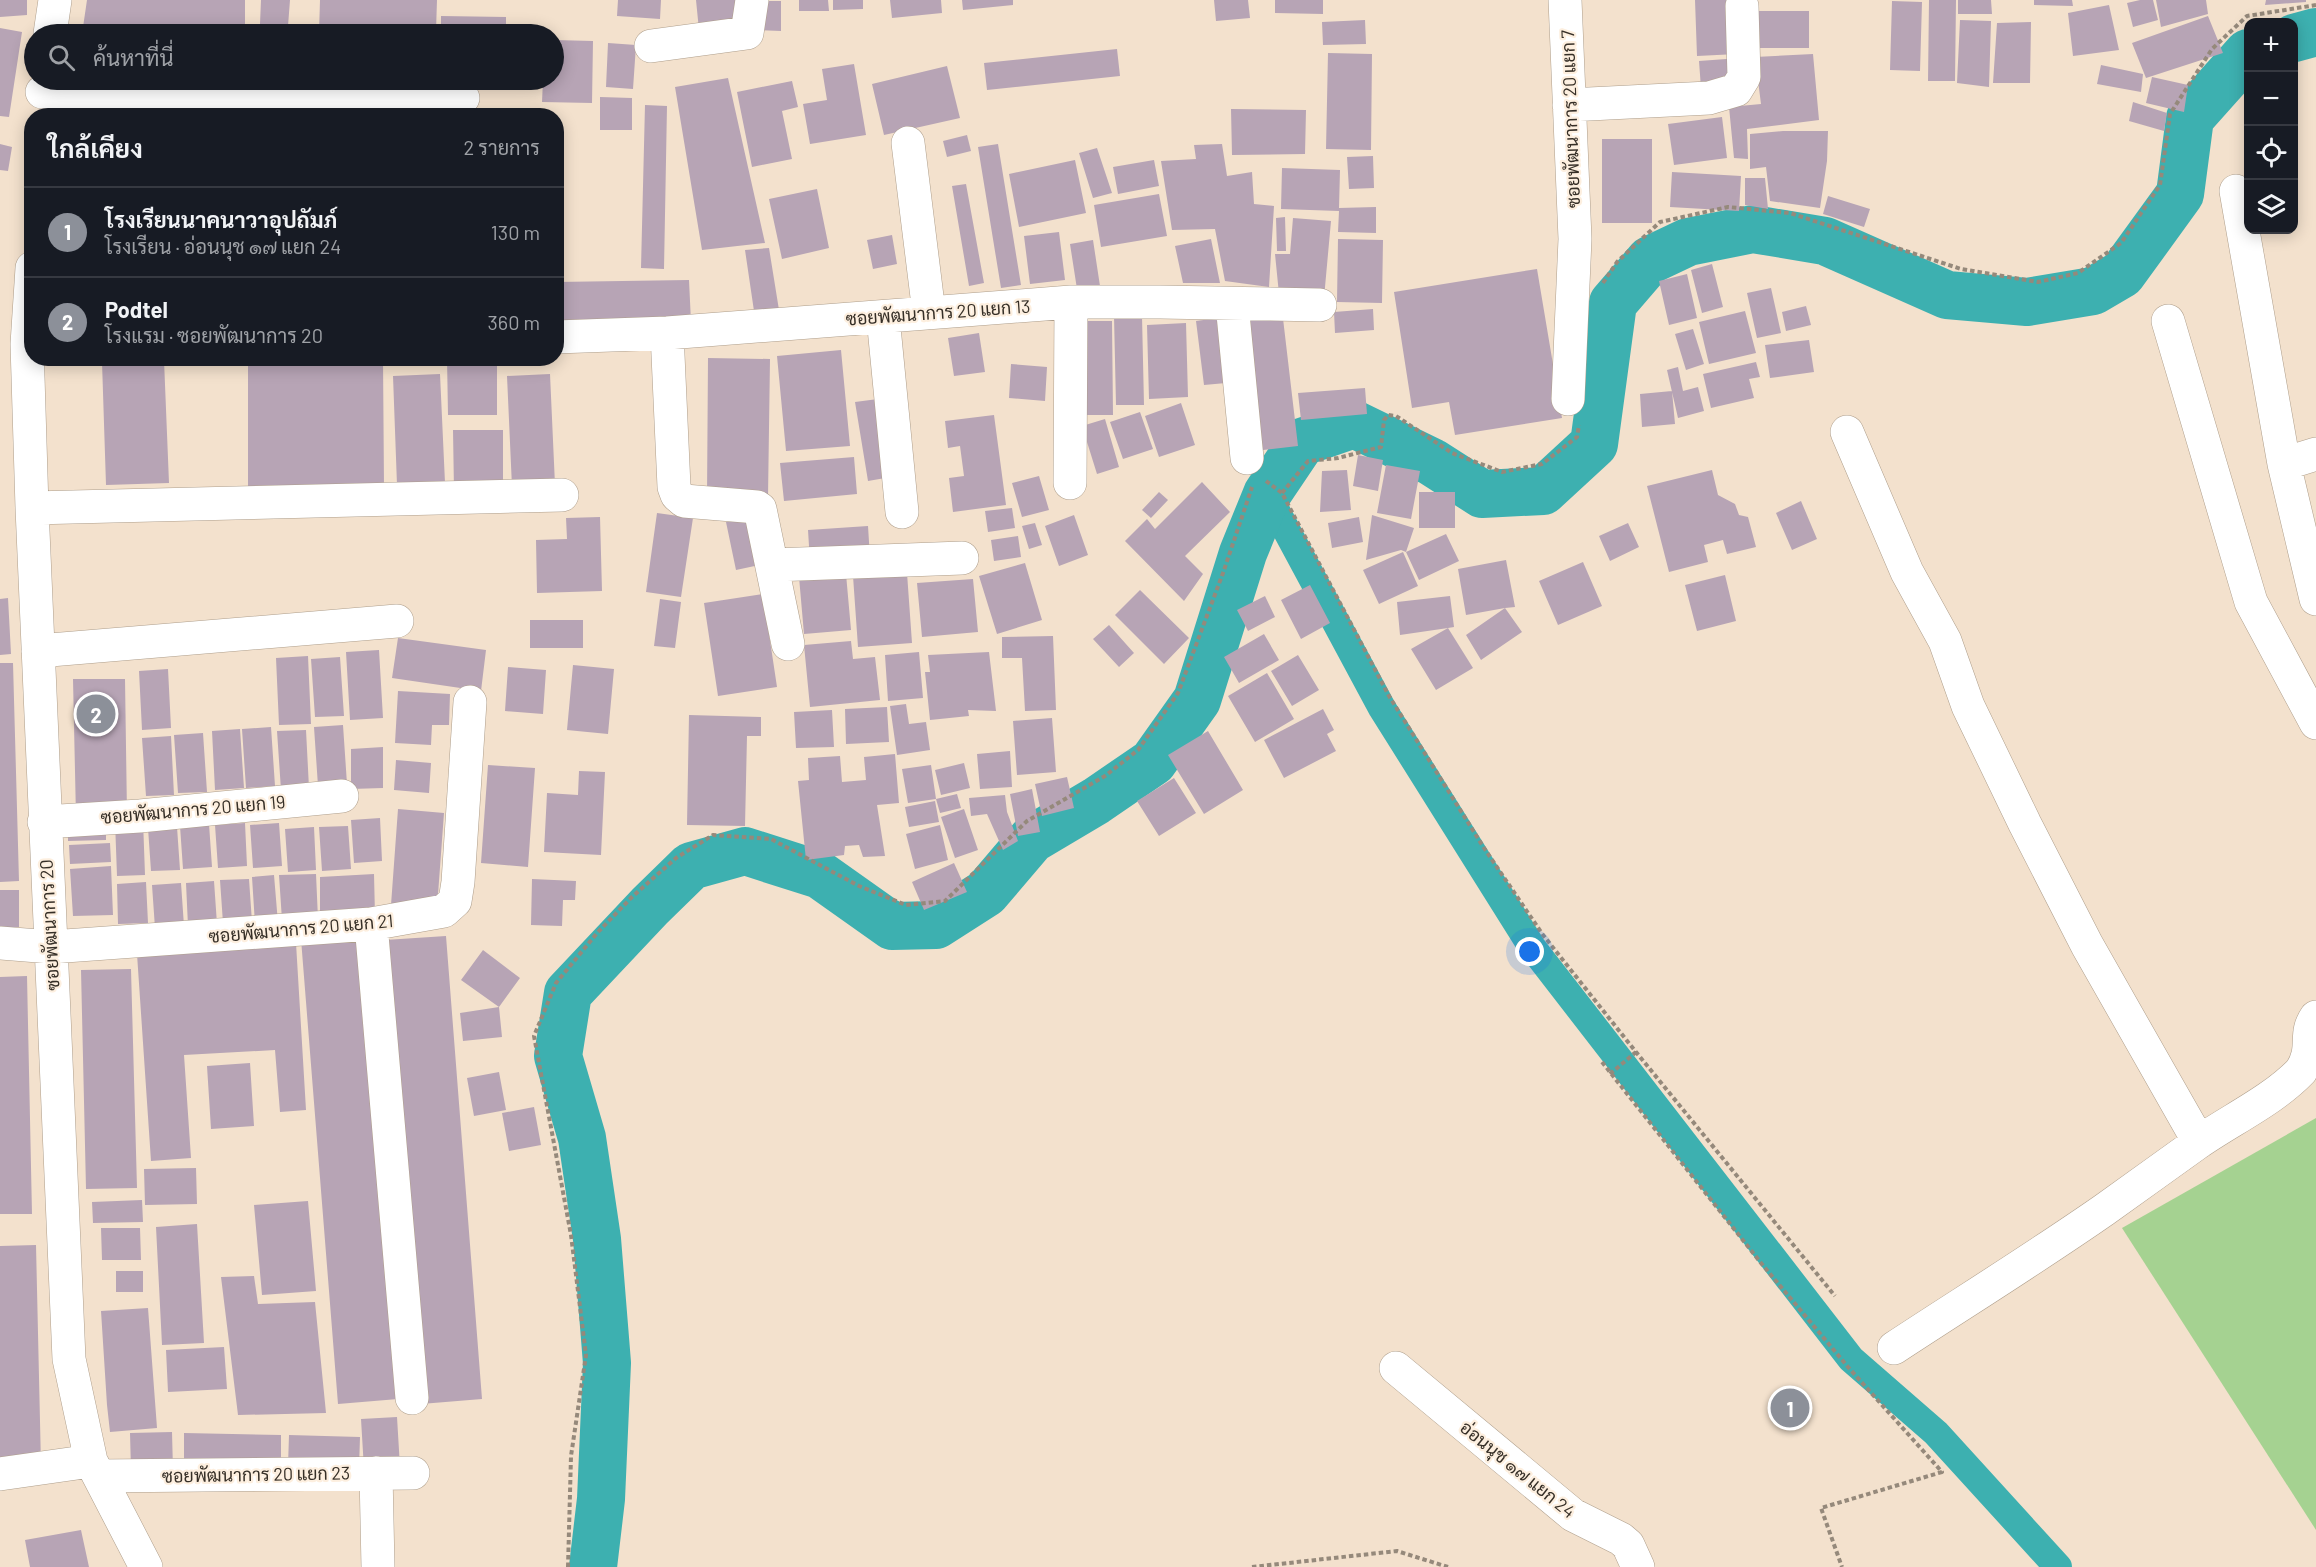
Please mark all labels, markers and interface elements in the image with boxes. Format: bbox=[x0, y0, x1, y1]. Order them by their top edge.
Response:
map controls bbox=[2244, 18, 2298, 234]
button: + bbox=[2244, 18, 2298, 72]
search box bbox=[24, 24, 564, 90]
street label: ซอยพัฒนาการ 20 แยก 7 bbox=[1556, 29, 1584, 208]
icon: search bbox=[45, 41, 78, 74]
text: ค้นหาที่นี่ bbox=[93, 44, 173, 70]
button: − bbox=[2244, 72, 2298, 126]
button: locate bbox=[2244, 126, 2298, 180]
text: ใกล้เคียง bbox=[48, 132, 143, 163]
text: 2 รายการ bbox=[464, 135, 540, 159]
button: layers bbox=[2244, 180, 2298, 234]
text: โรงเรียนนาคนาวาอุปถัมภ์ bbox=[105, 206, 337, 232]
text: 1 bbox=[64, 220, 71, 244]
text: 130 m bbox=[491, 220, 540, 244]
text: โรงเรียน · อ่อนนุช ๑๗ แยก 24 bbox=[105, 234, 341, 258]
street label: ซอยพัฒนาการ 20 แยก 13 bbox=[845, 295, 1031, 329]
text: Podtel bbox=[105, 296, 168, 322]
text: 2 bbox=[62, 310, 73, 334]
text: 360 m bbox=[488, 310, 540, 334]
text: โรงแรม · ซอยพัฒนาการ 20 bbox=[105, 323, 323, 347]
pin: 2 bbox=[76, 692, 116, 736]
street label: ซอยพัฒนาการ 20 แยก 19 bbox=[100, 790, 286, 828]
street label: ซอยพัฒนาการ 20 bbox=[35, 859, 63, 991]
street label: ซอยพัฒนาการ 20 แยก 21 bbox=[208, 909, 394, 947]
your location bbox=[1515, 937, 1544, 966]
pin: 1 bbox=[1770, 1386, 1810, 1430]
street label: อ่อนนุช ๑๗ แยก 24 bbox=[1455, 1416, 1580, 1524]
street label: ซอยพัฒนาการ 20 แยก 23 bbox=[162, 1461, 350, 1487]

